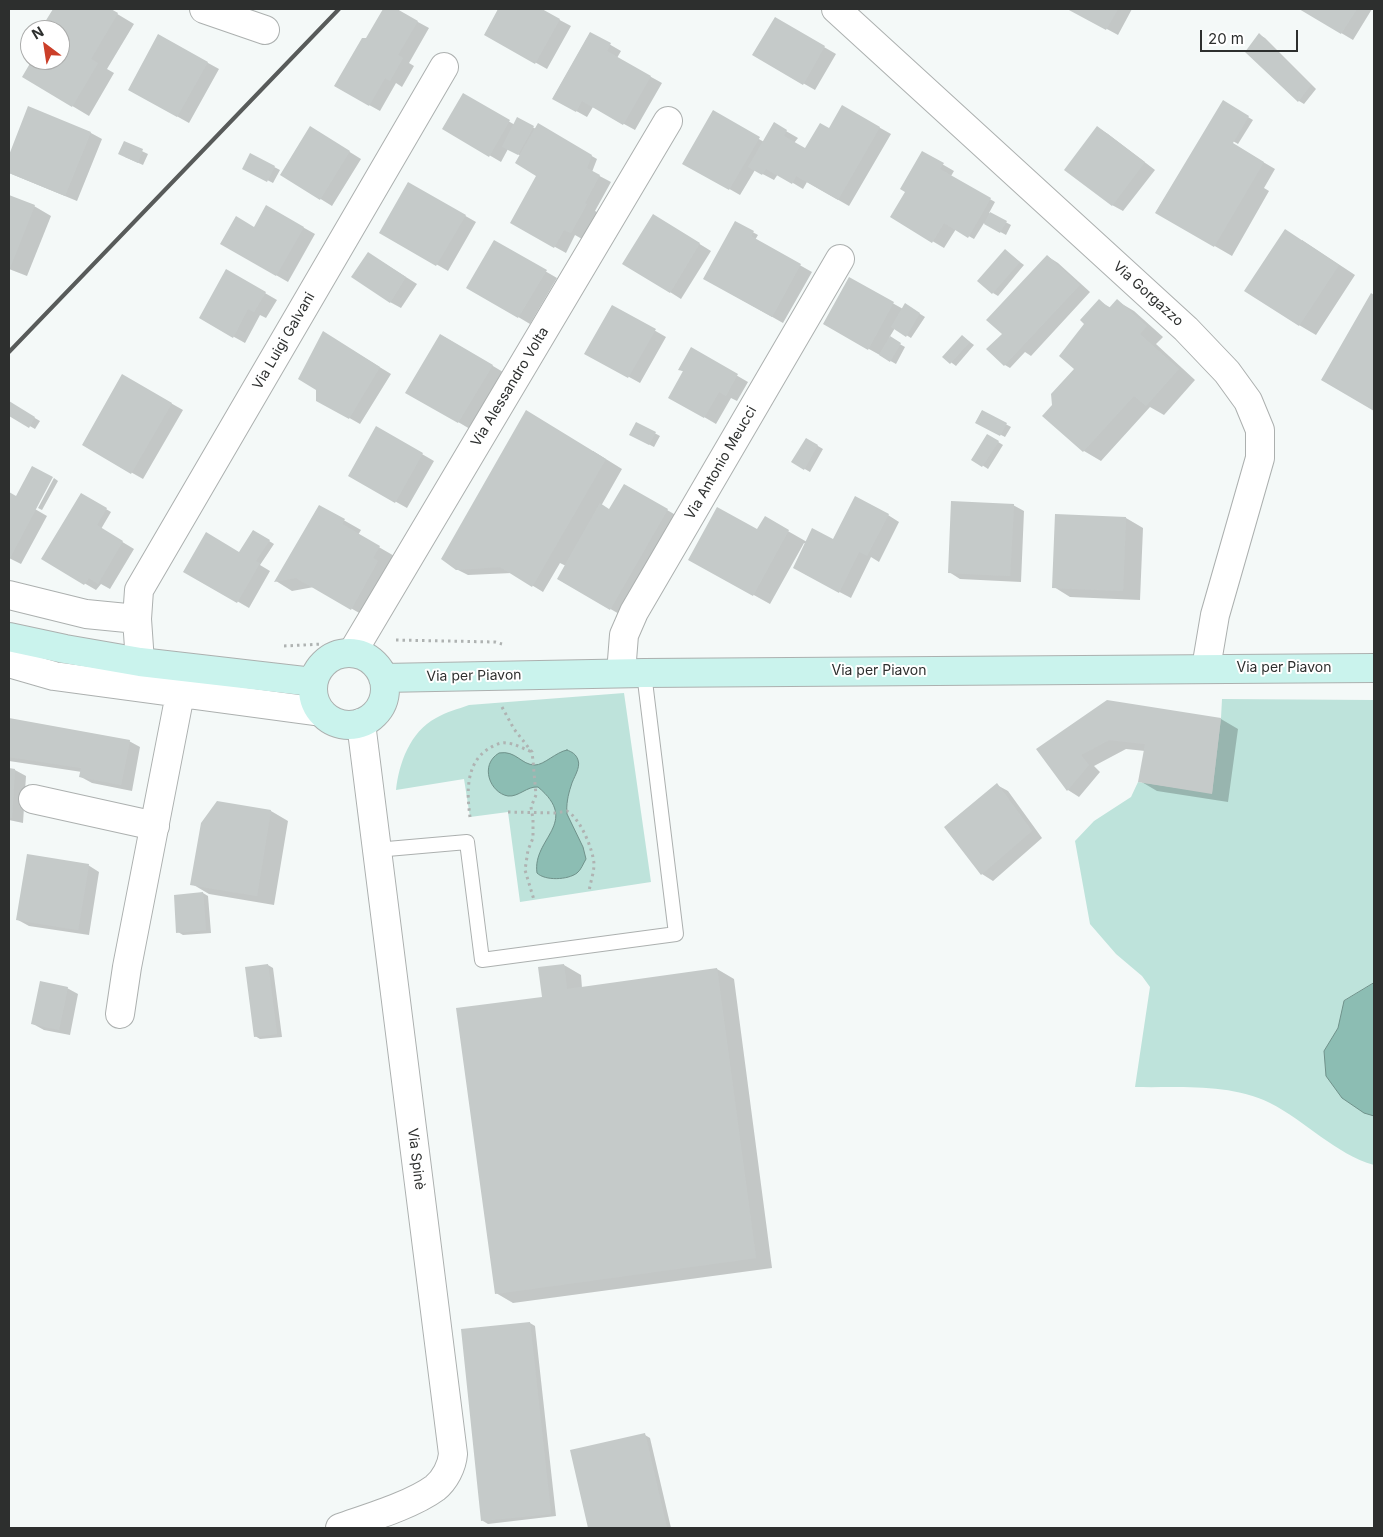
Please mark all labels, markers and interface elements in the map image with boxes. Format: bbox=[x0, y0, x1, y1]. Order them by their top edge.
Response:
north arrow bbox=[20, 20, 70, 70]
scale bar bbox=[1203, 20, 1300, 52]
text: N bbox=[29, 23, 46, 43]
text: 20 m bbox=[1208, 29, 1244, 48]
street label: Via Gorgazzo bbox=[1109, 258, 1187, 330]
street label: Via Luigi Galvani bbox=[249, 289, 319, 393]
street label: Via Alessandro Volta bbox=[468, 324, 552, 450]
street label: Via Antonio Meucci bbox=[682, 403, 760, 523]
street label: Via per Piavon bbox=[1236, 660, 1332, 676]
street label: Via per Piavon bbox=[831, 663, 927, 679]
street label: Via per Piavon bbox=[426, 667, 522, 685]
street label: Via Spinè bbox=[404, 1127, 428, 1191]

